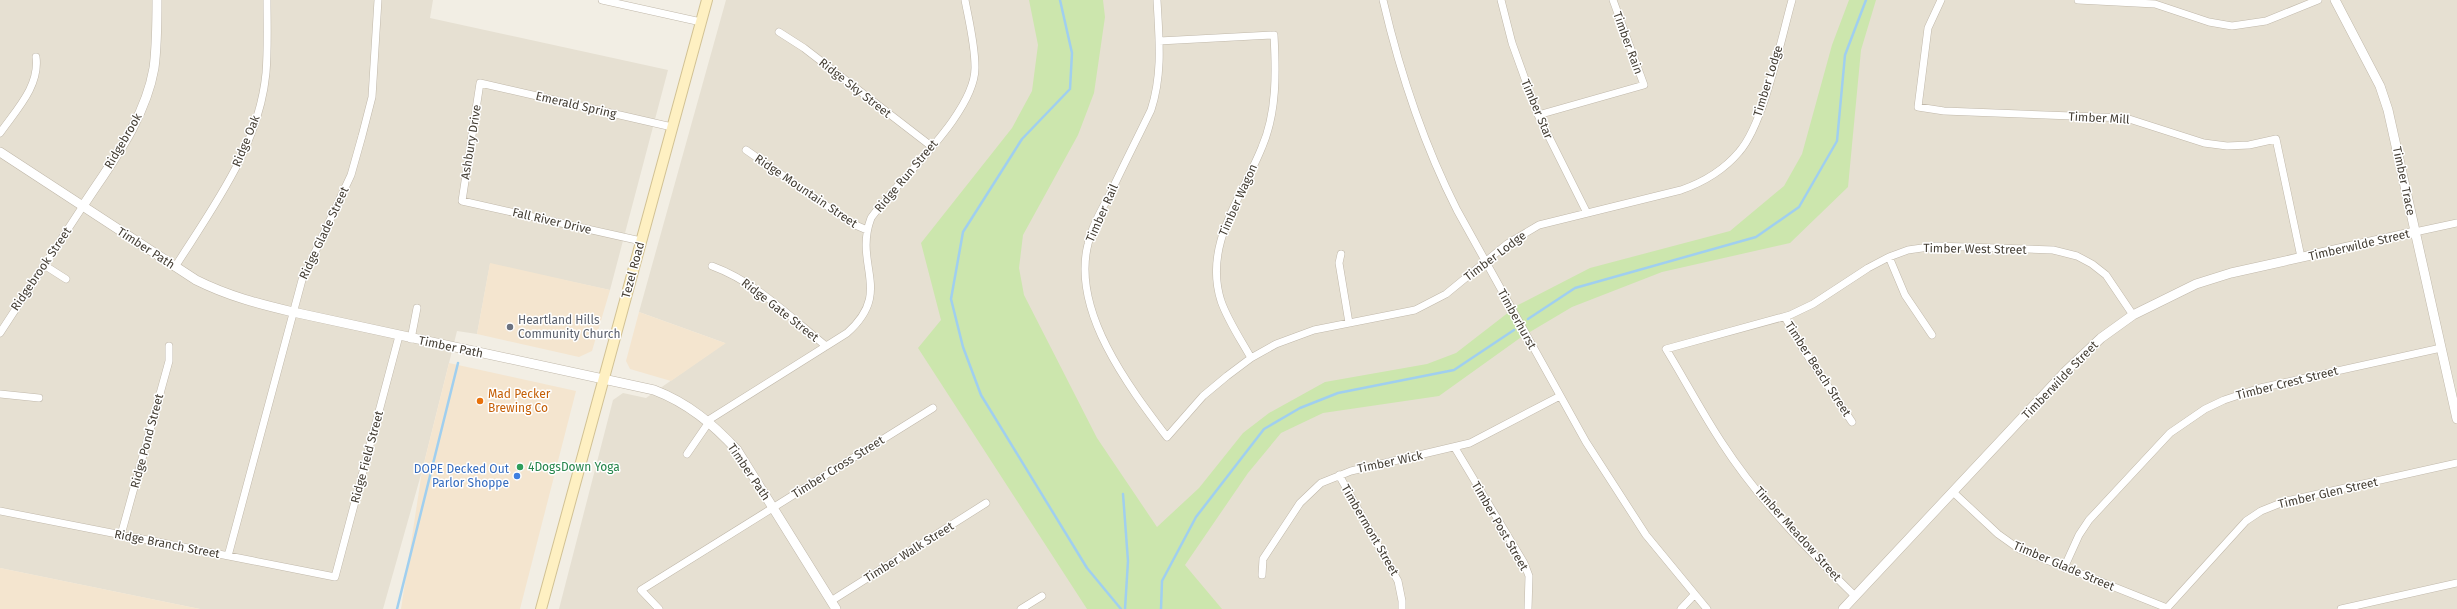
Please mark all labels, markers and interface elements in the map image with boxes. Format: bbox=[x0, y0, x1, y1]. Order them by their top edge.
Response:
street label: Timber Rain bbox=[1610, 10, 1646, 76]
street label: Timber Lodge bbox=[1751, 44, 1785, 118]
street label: Ridge Sky Street bbox=[816, 55, 894, 121]
street label: Timber Star bbox=[1518, 77, 1556, 141]
street label: Emerald Spring bbox=[534, 89, 619, 121]
street label: Ashbury Drive bbox=[458, 104, 484, 180]
street label: Timber Mill bbox=[2068, 109, 2130, 127]
street label: Ridgebrook bbox=[101, 110, 145, 171]
street label: Ridge Oak bbox=[229, 112, 263, 169]
street label: Ridge Run Street bbox=[872, 136, 941, 215]
street label: Timber Trace bbox=[2390, 145, 2418, 217]
street label: Ridge Mountain Street bbox=[752, 151, 861, 231]
street label: Timber Wagon bbox=[1216, 162, 1260, 238]
street label: Timber Rail bbox=[1083, 181, 1121, 244]
street label: Ridge Glade Street bbox=[296, 184, 352, 282]
street label: Fall River Drive bbox=[511, 205, 593, 237]
street label: Ridgebrook Street bbox=[8, 224, 74, 313]
street label: Timber Path bbox=[115, 224, 177, 272]
street label: Timberwilde Street bbox=[2307, 226, 2411, 263]
street label: Timber Lodge bbox=[1461, 228, 1529, 284]
street label: Tezel Road bbox=[619, 240, 647, 300]
street label: Timber West Street bbox=[1923, 241, 2027, 257]
street label: Ridge Gate Street bbox=[739, 276, 822, 345]
street label: Timberhurst bbox=[1495, 286, 1540, 352]
place label: Heartland Hills Community Church bbox=[518, 313, 620, 341]
street label: Timber Beach Street bbox=[1782, 319, 1854, 420]
marker: Heartland Hills Community Church bbox=[505, 322, 515, 332]
street label: Timber Path bbox=[417, 333, 485, 361]
street label: Timberwilde Street bbox=[2019, 338, 2101, 422]
street label: Timber Crest Street bbox=[2235, 363, 2340, 402]
place label: Mad Pecker Brewing Co bbox=[488, 387, 551, 415]
street label: Ridge Pond Street bbox=[128, 392, 167, 490]
marker: Mad Pecker Brewing Co bbox=[475, 396, 485, 406]
street label: Ridge Field Street bbox=[348, 408, 386, 505]
street label: Timber Cross Street bbox=[789, 433, 887, 501]
street label: Timber Path bbox=[725, 441, 773, 503]
street label: Timber Wick bbox=[1356, 448, 1425, 476]
place label: 4DogsDown Yoga bbox=[528, 460, 620, 474]
place label: DOPE Decked Out Parlor Shoppe bbox=[414, 462, 510, 490]
marker: 4DogsDown Yoga bbox=[515, 462, 525, 472]
marker: DOPE Decked Out Parlor Shoppe bbox=[512, 471, 522, 481]
street label: Timber Glen Street bbox=[2277, 475, 2380, 511]
street label: Timber Post Street bbox=[1469, 479, 1532, 574]
street label: Timbermont Street bbox=[1338, 482, 1402, 578]
street label: Timber Meadow Street bbox=[1752, 484, 1845, 585]
street label: Timber Walk Street bbox=[862, 518, 957, 585]
street label: Ridge Branch Street bbox=[113, 527, 222, 561]
street label: Timber Glade Street bbox=[2011, 538, 2117, 594]

